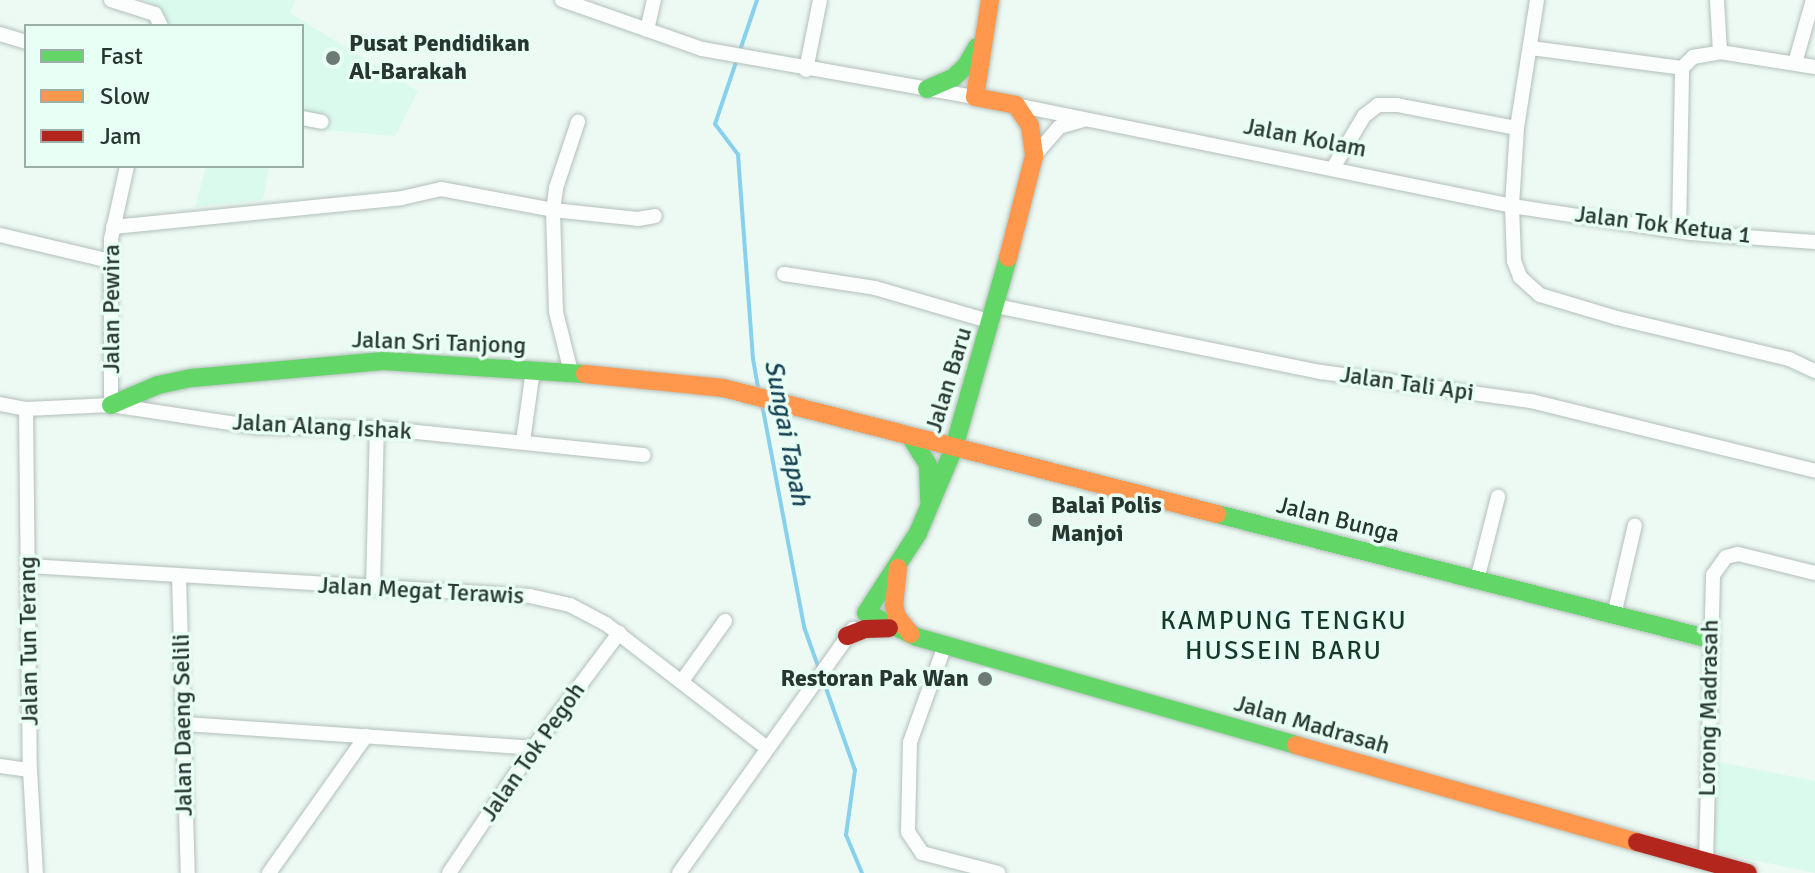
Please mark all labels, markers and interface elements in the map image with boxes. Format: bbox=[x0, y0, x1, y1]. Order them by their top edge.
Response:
legend bbox=[24, 24, 304, 168]
place label: Pusat Pendidikan Al-Barakah bbox=[349, 30, 530, 86]
text: Fast bbox=[100, 41, 143, 71]
marker: Pusat Pendidikan Al-Barakah bbox=[324, 49, 342, 67]
text: Slow bbox=[100, 81, 150, 111]
street label: Jalan Kolam bbox=[1241, 112, 1369, 164]
text: Jam bbox=[100, 121, 141, 151]
street label: Jalan Tok Ketua 1 bbox=[1573, 200, 1753, 250]
street label: Jalan Pewira bbox=[98, 244, 126, 374]
street label: Jalan Baru bbox=[919, 324, 979, 436]
street label: Jalan Sri Tanjong bbox=[351, 326, 527, 360]
water label: Sungai Tapah bbox=[757, 358, 815, 508]
street label: Jalan Tali Api bbox=[1338, 360, 1476, 408]
street label: Jalan Alang Ishak bbox=[232, 408, 412, 446]
street label: Jalan Bunga bbox=[1274, 491, 1402, 549]
place label: Balai Polis Manjoi bbox=[1051, 492, 1162, 548]
marker: Balai Polis Manjoi bbox=[1026, 511, 1044, 529]
street label: Jalan Tun Terang bbox=[13, 556, 45, 726]
street label: Jalan Megat Terawis bbox=[317, 571, 525, 611]
district label: KAMPUNG TENGKU HUSSEIN BARU bbox=[1160, 606, 1408, 668]
street label: Lorong Madrasah bbox=[1693, 619, 1725, 797]
street label: Jalan Daeng Selili bbox=[167, 633, 199, 817]
place label: Restoran Pak Wan bbox=[781, 665, 969, 693]
marker: Restoran Pak Wan bbox=[976, 670, 994, 688]
street label: Jalan Tok Pegoh bbox=[475, 677, 591, 827]
street label: Jalan Madrasah bbox=[1231, 689, 1393, 761]

